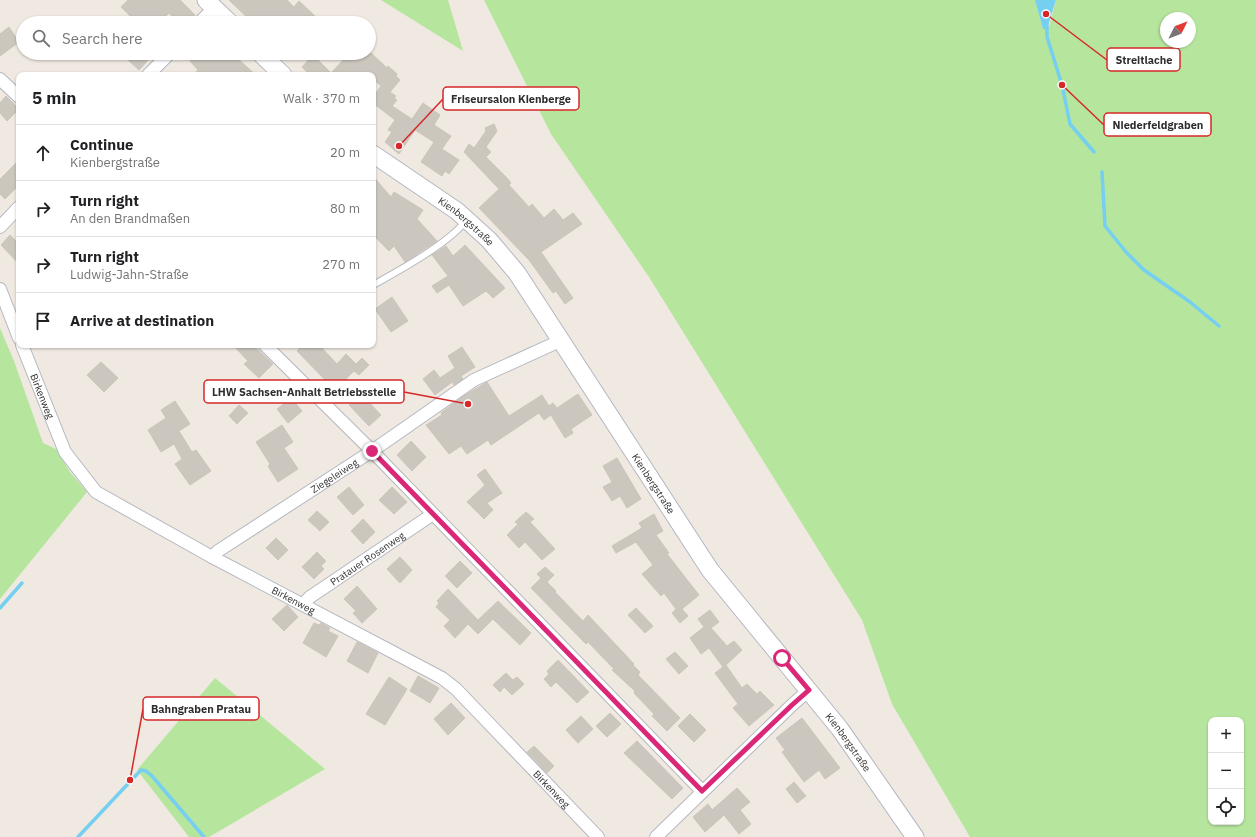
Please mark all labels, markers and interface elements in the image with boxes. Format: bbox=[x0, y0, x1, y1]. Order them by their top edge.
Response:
north arrow bbox=[1160, 12, 1196, 48]
search box bbox=[16, 16, 376, 60]
icon: search bbox=[30, 27, 52, 49]
text: Search here bbox=[62, 29, 142, 48]
callout: Streitlache bbox=[1107, 48, 1180, 71]
text: Streitlache bbox=[1116, 53, 1172, 67]
text: 5 min bbox=[32, 87, 76, 109]
callout: Friseursalon Kienberge bbox=[443, 87, 579, 110]
text: Walk · 370 m bbox=[283, 90, 360, 107]
text: Friseursalon Kienberge bbox=[451, 92, 571, 106]
callout: Niederfeldgraben bbox=[1104, 113, 1211, 136]
text: Niederfeldgraben bbox=[1113, 118, 1203, 132]
text: Continue bbox=[70, 135, 134, 154]
icon: ahead bbox=[32, 142, 54, 164]
text: 20 m bbox=[330, 144, 360, 161]
text: Kienbergstraße bbox=[70, 154, 160, 171]
text: Turn right bbox=[70, 191, 139, 210]
street label: Kienbergstraße bbox=[436, 194, 497, 248]
icon: right bbox=[32, 198, 54, 220]
text: 80 m bbox=[330, 200, 360, 217]
text: An den Brandmaßen bbox=[70, 210, 190, 227]
text: Turn right bbox=[70, 247, 139, 266]
icon: right bbox=[32, 254, 54, 276]
text: 270 m bbox=[322, 256, 360, 273]
text: Ludwig-Jahn-Straße bbox=[70, 266, 189, 283]
icon: arrive bbox=[32, 310, 54, 332]
text: Arrive at destination bbox=[70, 311, 214, 330]
street label: Birkenweg bbox=[28, 372, 58, 421]
callout: LHW Sachsen-Anhalt Betriebsstelle bbox=[204, 380, 404, 403]
text: LHW Sachsen-Anhalt Betriebsstelle bbox=[212, 385, 396, 399]
route end bbox=[363, 442, 381, 460]
street label: Kienbergstraße bbox=[629, 451, 678, 516]
street label: Ziegeleiweg bbox=[308, 455, 361, 496]
street label: Pratauer Rosenweg bbox=[327, 528, 408, 588]
street label: Birkenweg bbox=[270, 583, 318, 617]
route start bbox=[773, 649, 791, 667]
callout: Bahngraben Pratau bbox=[143, 697, 259, 720]
text: Bahngraben Pratau bbox=[151, 702, 251, 716]
street label: Kienbergstraße bbox=[823, 710, 874, 774]
map controls bbox=[1208, 717, 1244, 825]
button: + bbox=[1208, 717, 1244, 753]
button: − bbox=[1208, 753, 1244, 789]
street label: Birkenweg bbox=[531, 767, 573, 811]
button: locate bbox=[1208, 789, 1244, 825]

